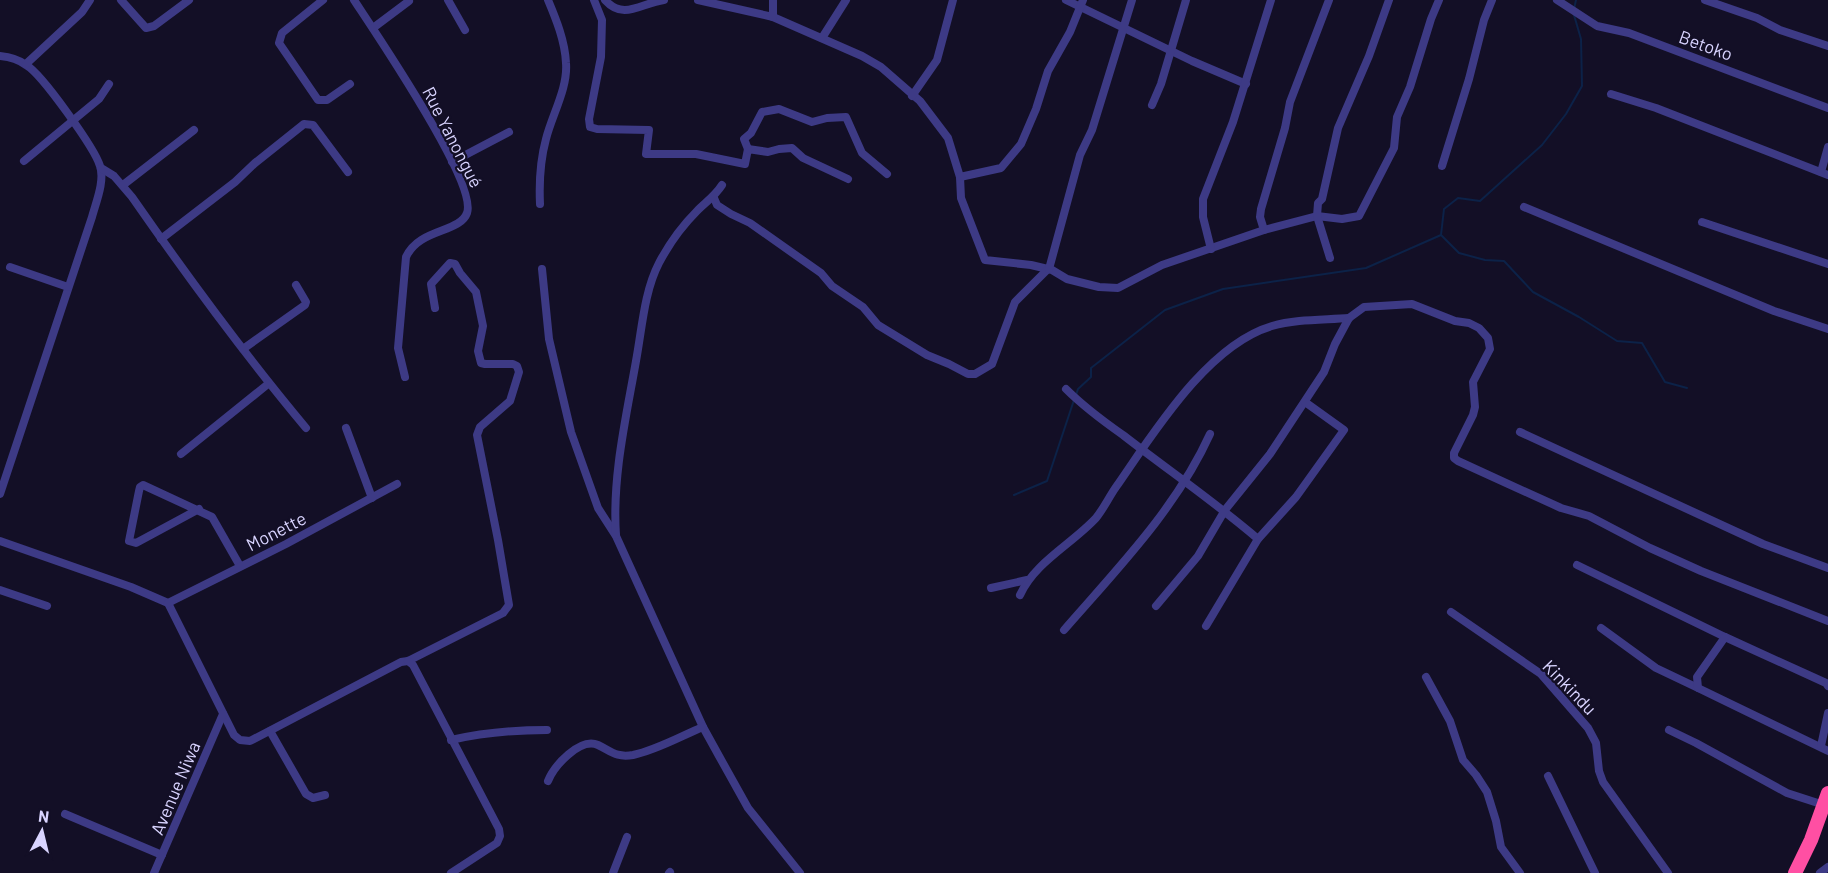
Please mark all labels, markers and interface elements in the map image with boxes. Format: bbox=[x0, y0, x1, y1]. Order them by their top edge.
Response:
street label: Betoko bbox=[1676, 25, 1736, 65]
street label: Rue Yanongué bbox=[418, 83, 488, 191]
street label: Monette bbox=[242, 507, 310, 555]
street label: Kinkindu bbox=[1538, 655, 1602, 719]
street label: Avenue Niwa bbox=[145, 738, 205, 838]
north arrow bbox=[12, 801, 72, 861]
text: N bbox=[37, 806, 50, 826]

